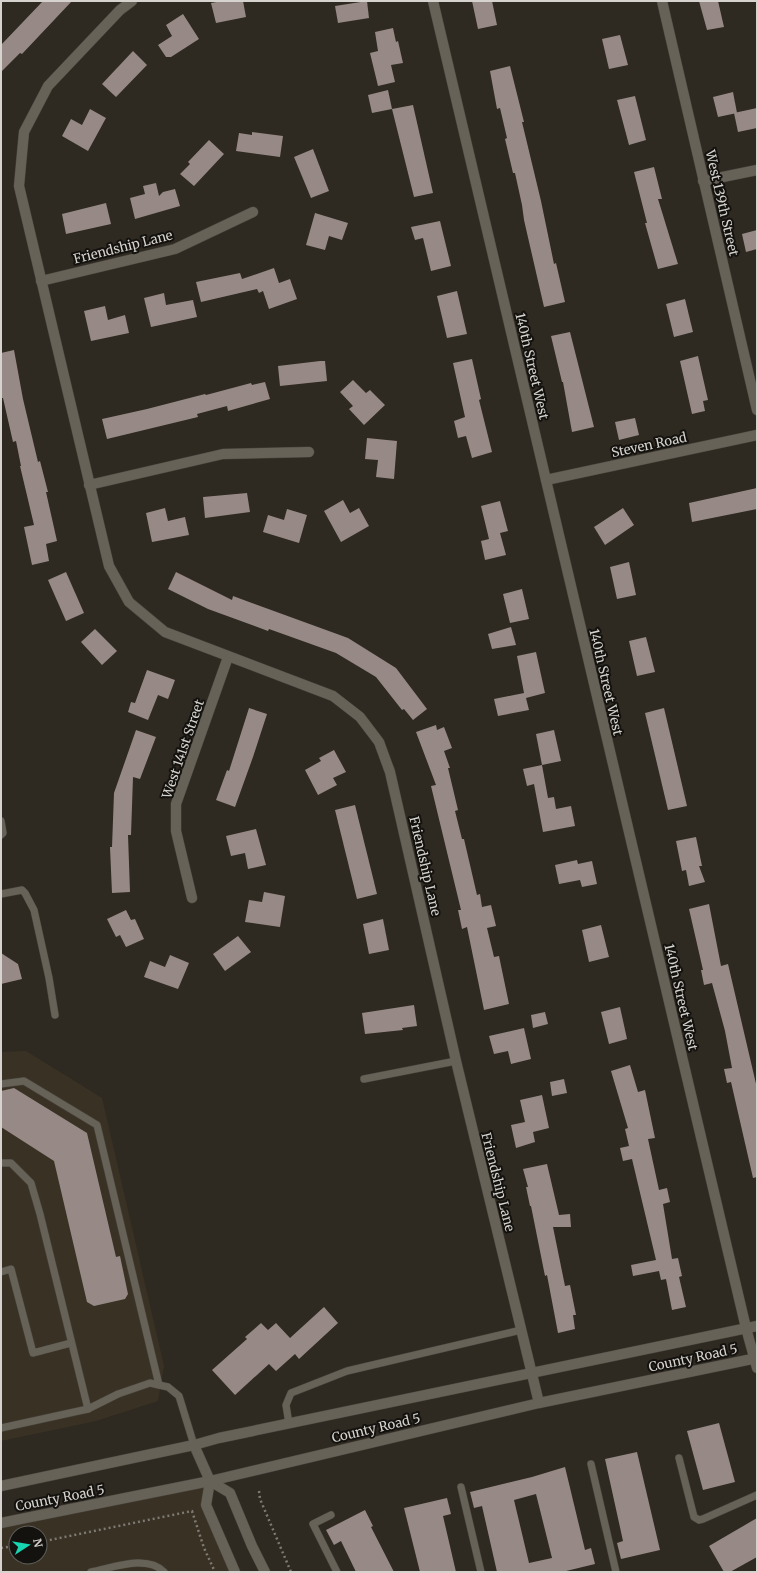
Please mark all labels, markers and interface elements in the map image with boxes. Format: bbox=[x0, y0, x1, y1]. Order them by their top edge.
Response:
street label: West 139th Street bbox=[701, 147, 742, 258]
street label: Friendship Lane bbox=[72, 226, 175, 268]
street label: 140th Street West bbox=[511, 311, 553, 421]
street label: Steven Road bbox=[610, 429, 688, 461]
street label: 140th Street West bbox=[585, 627, 627, 737]
street label: West 141st Street bbox=[158, 697, 208, 802]
street label: Friendship Lane bbox=[405, 815, 445, 918]
street label: 140th Street West bbox=[660, 942, 702, 1052]
street label: Friendship Lane bbox=[477, 1131, 519, 1234]
street label: County Road 5 bbox=[647, 1340, 739, 1376]
street label: County Road 5 bbox=[330, 1410, 422, 1446]
street label: County Road 5 bbox=[14, 1481, 106, 1515]
north arrow bbox=[8, 1525, 48, 1565]
text: N bbox=[30, 1537, 46, 1549]

